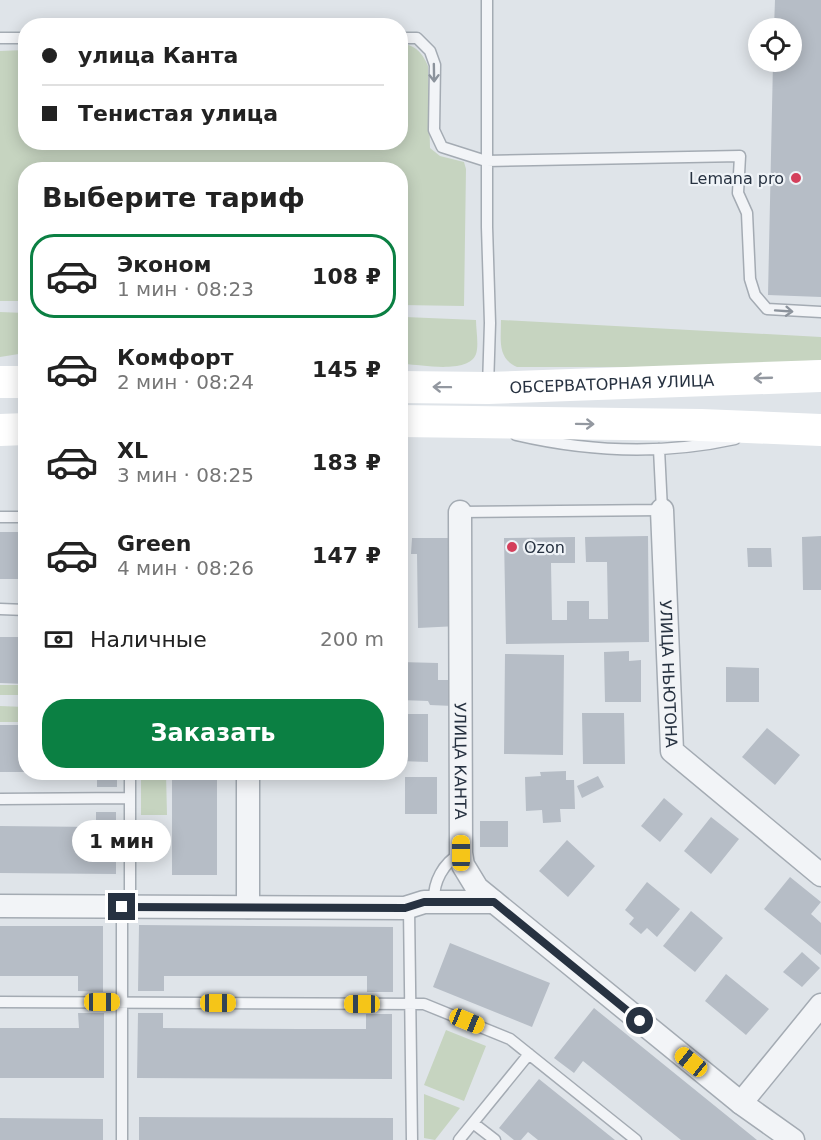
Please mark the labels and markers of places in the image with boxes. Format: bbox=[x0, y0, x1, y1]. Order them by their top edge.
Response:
place label: Lemana pro bbox=[689, 169, 784, 188]
marker: Lemana pro bbox=[789, 171, 803, 185]
place label: Ozon bbox=[524, 538, 565, 557]
marker: Ozon bbox=[505, 540, 519, 554]

